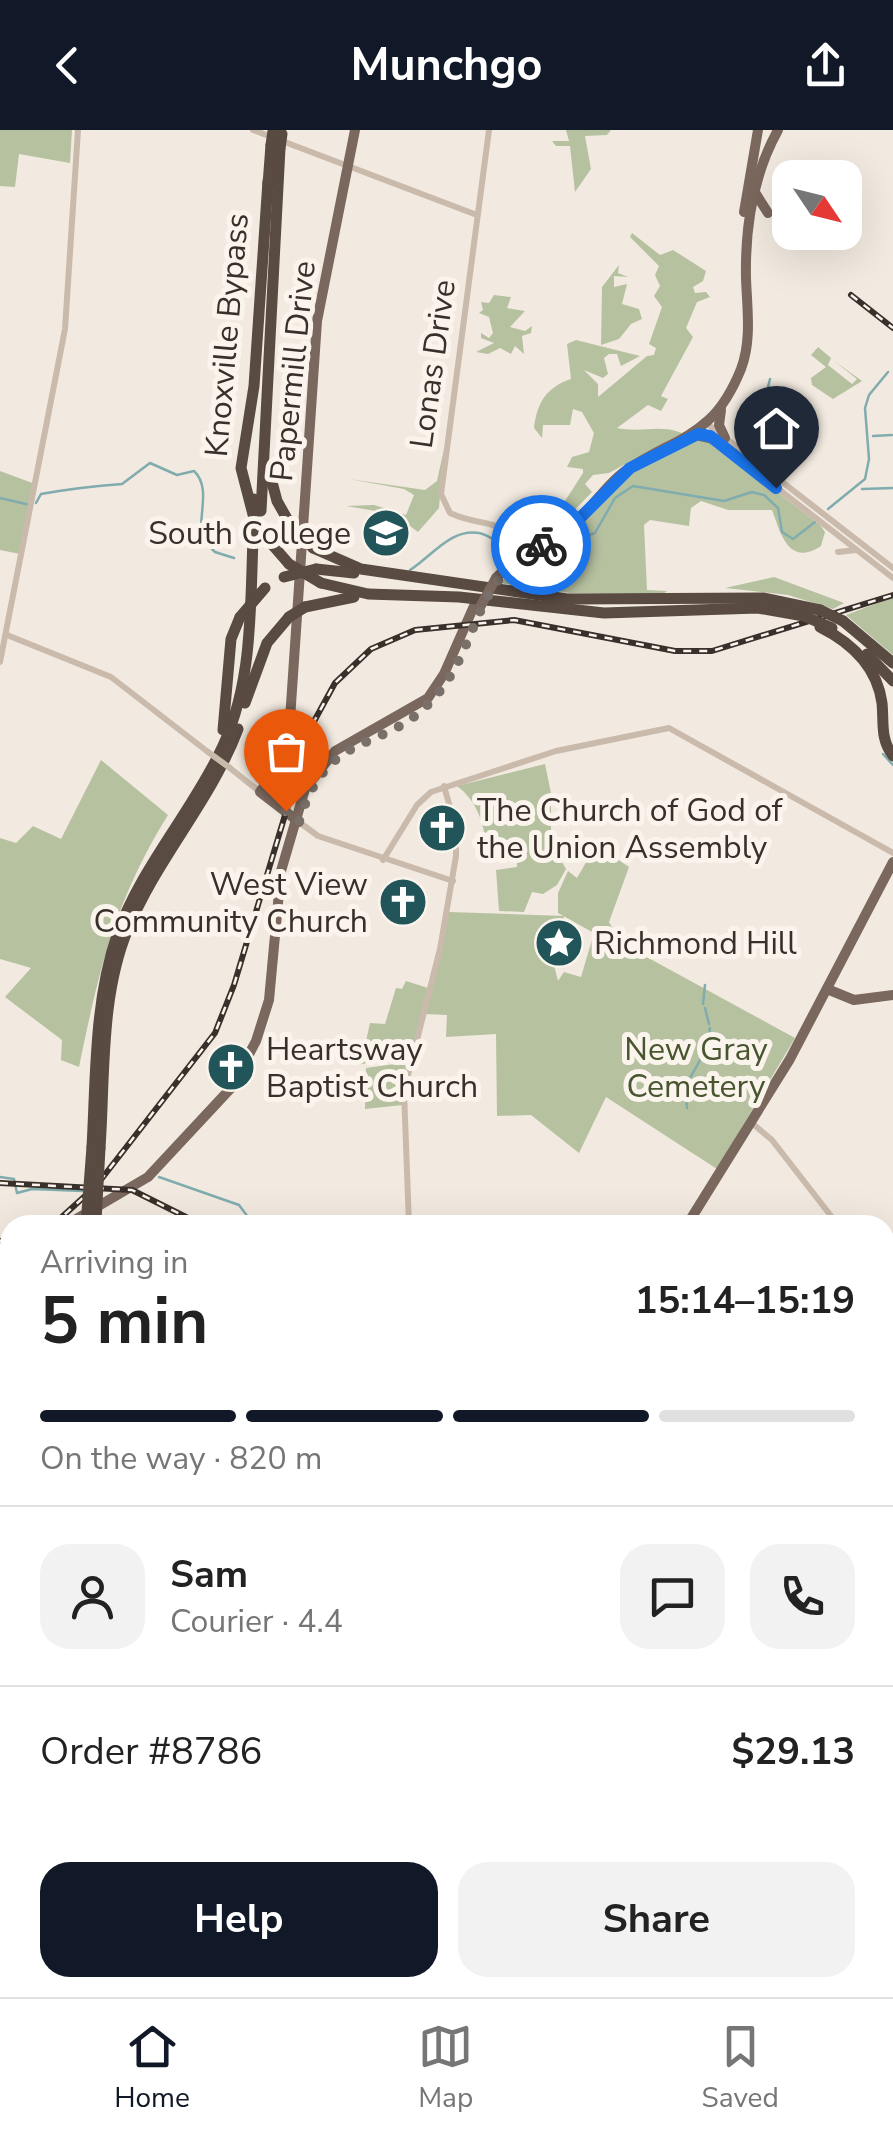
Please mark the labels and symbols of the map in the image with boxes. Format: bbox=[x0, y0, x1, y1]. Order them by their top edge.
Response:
north arrow bbox=[772, 160, 862, 250]
street label: Knoxville Bypass bbox=[195, 211, 259, 459]
street label: Papermill Drive bbox=[260, 259, 326, 483]
street label: Lonas Drive bbox=[400, 277, 466, 451]
pin bbox=[734, 386, 819, 489]
courier bbox=[491, 495, 591, 595]
school or university icon: South College bbox=[360, 507, 412, 559]
place label: South College bbox=[148, 512, 351, 555]
pin bbox=[244, 709, 329, 812]
place label: The Church of God of the Union Assembly bbox=[477, 789, 784, 869]
church icon: The Church of God of the Union Assembly bbox=[416, 802, 468, 854]
place label: West View Community Church bbox=[93, 863, 368, 943]
church icon: West View Community Church bbox=[377, 876, 429, 928]
place icon: Richmond Hill bbox=[533, 917, 585, 969]
place label: Richmond Hill bbox=[594, 922, 797, 965]
place label: Heartsway Baptist Church bbox=[266, 1028, 478, 1108]
park label: New Gray Cemetery bbox=[624, 1028, 768, 1108]
church icon: Heartsway Baptist Church bbox=[205, 1041, 257, 1093]

